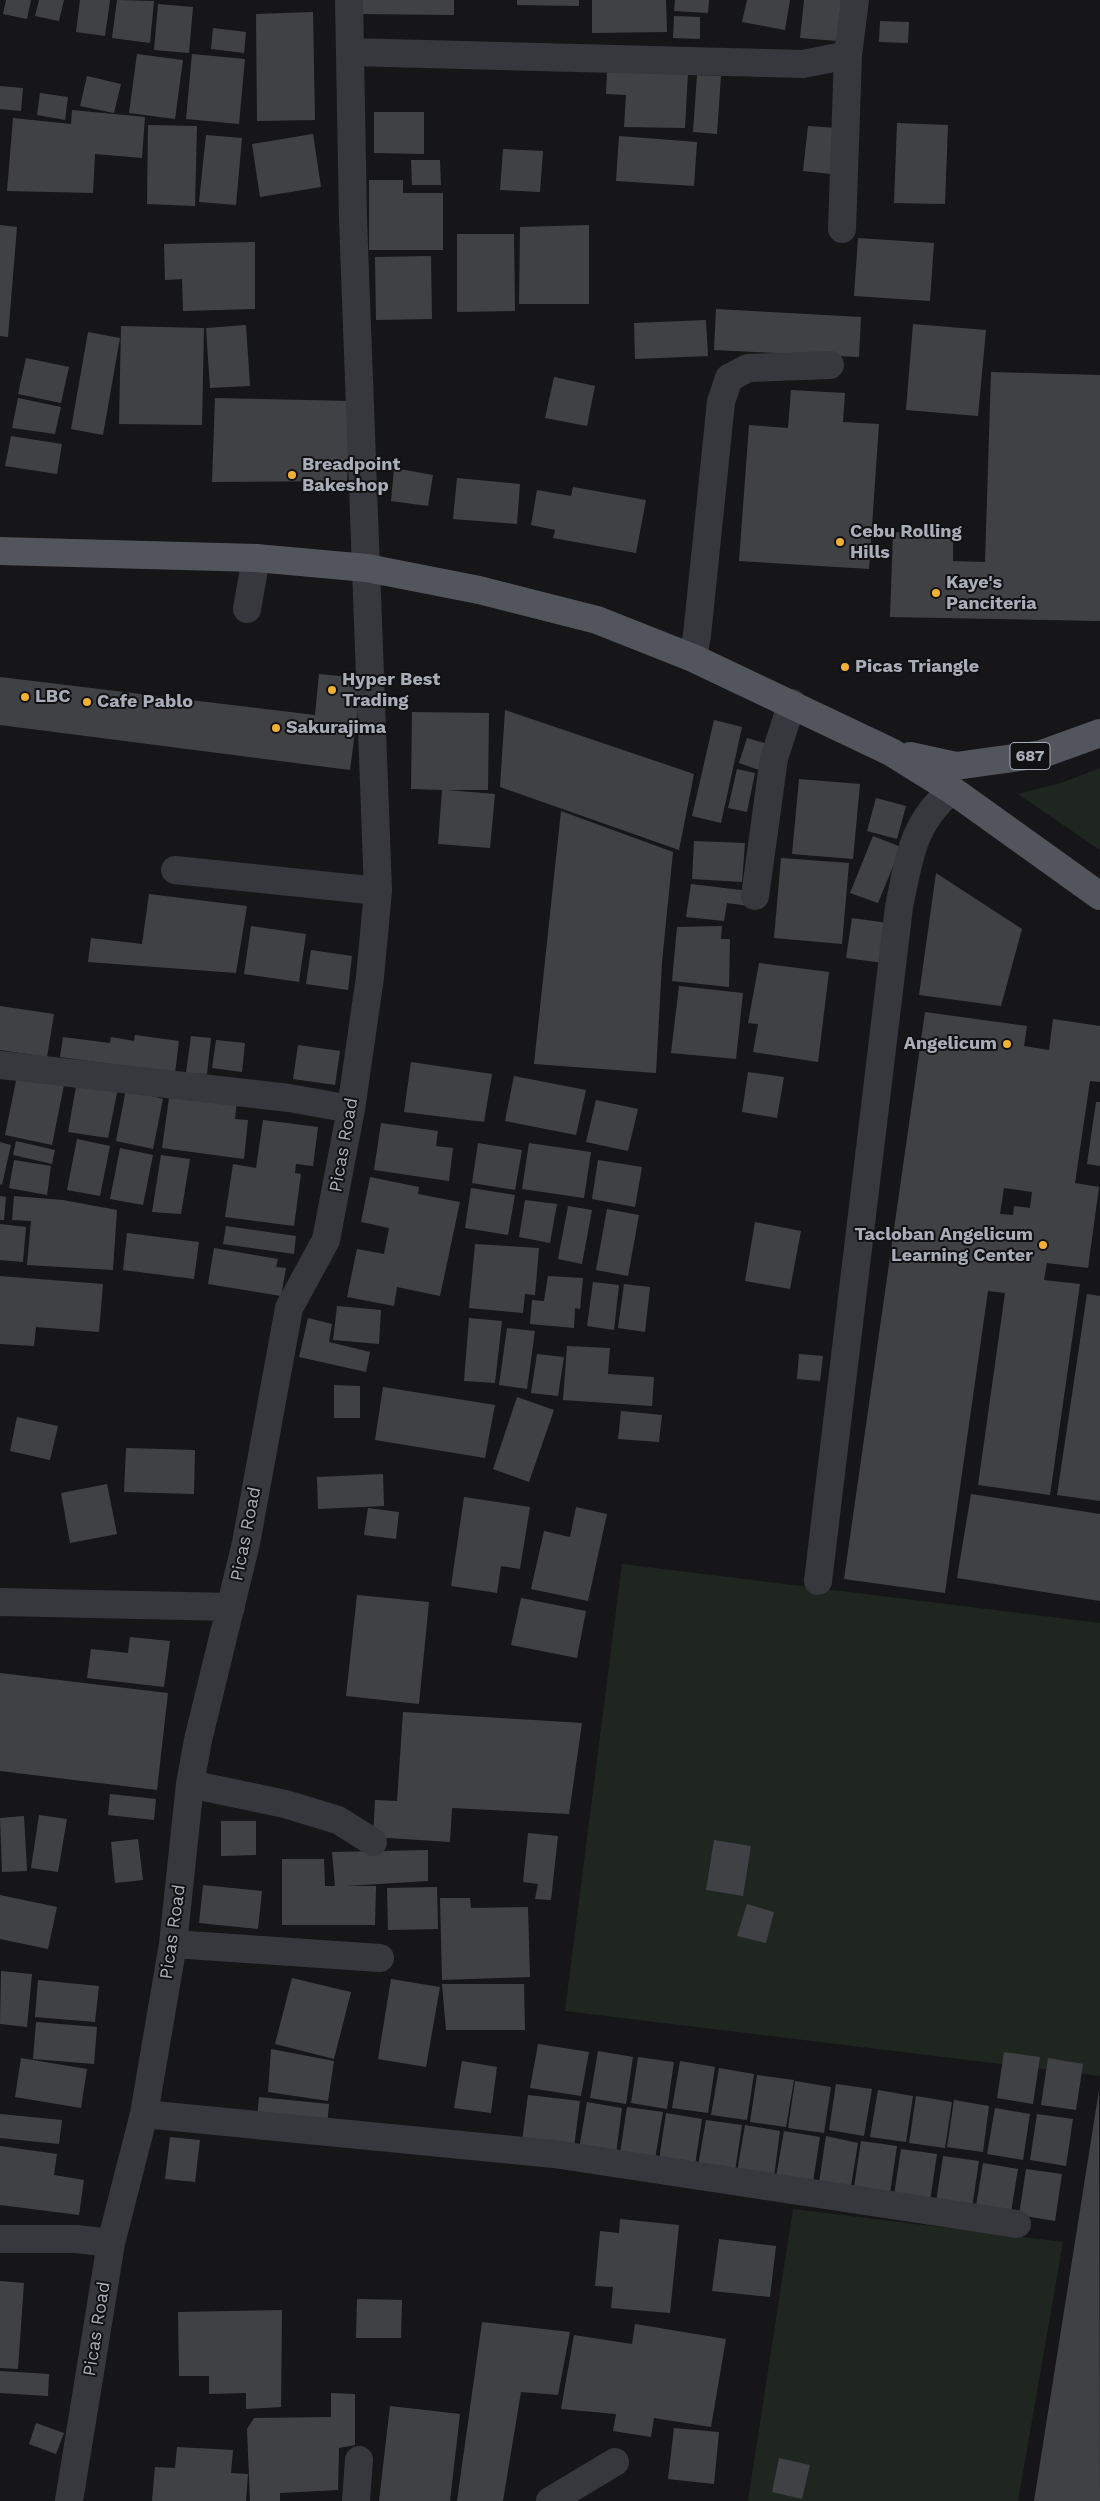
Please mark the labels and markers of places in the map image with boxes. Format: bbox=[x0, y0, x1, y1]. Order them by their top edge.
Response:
place label: Breadpoint Bakeshop bbox=[302, 454, 400, 496]
marker: Breadpoint Bakeshop bbox=[286, 469, 298, 481]
place label: Cebu Rolling Hills bbox=[850, 521, 962, 564]
marker: Cebu Rolling Hills bbox=[834, 536, 846, 548]
place label: Kaye's Panciteria bbox=[946, 572, 1037, 614]
marker: Kaye's Panciteria bbox=[930, 587, 942, 599]
place label: Picas Triangle bbox=[855, 656, 979, 678]
marker: Picas Triangle bbox=[839, 661, 851, 673]
place label: Hyper Best Trading bbox=[342, 669, 440, 712]
marker: Hyper Best Trading bbox=[326, 684, 338, 696]
place label: LBC bbox=[35, 686, 70, 708]
marker: LBC bbox=[19, 691, 31, 703]
place label: Cafe Pablo bbox=[97, 691, 193, 713]
marker: Cafe Pablo bbox=[81, 696, 93, 708]
place label: Sakurajima bbox=[286, 717, 386, 739]
marker: Sakurajima bbox=[270, 722, 282, 734]
place label: Angelicum bbox=[904, 1033, 997, 1055]
marker: Angelicum bbox=[1001, 1038, 1013, 1050]
place label: Tacloban Angelicum Learning Center bbox=[854, 1224, 1033, 1266]
marker: Tacloban Angelicum Learning Center bbox=[1037, 1239, 1049, 1251]

